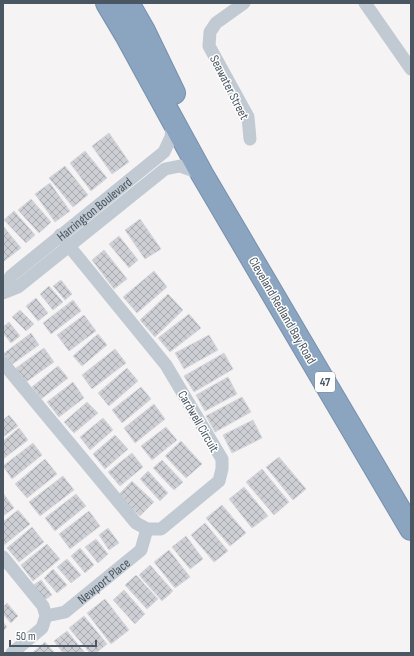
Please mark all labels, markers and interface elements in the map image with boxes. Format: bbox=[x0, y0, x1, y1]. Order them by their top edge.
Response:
street label: Seawater Street bbox=[206, 53, 252, 122]
street label: Harrington Boulevard bbox=[54, 174, 136, 245]
street label: Cleveland Redland Bay Road bbox=[245, 254, 319, 367]
road number: 47 bbox=[315, 372, 335, 392]
street label: Cardwell Circuit bbox=[174, 388, 222, 455]
street label: Newport Place bbox=[75, 555, 134, 608]
scale bar bbox=[10, 622, 96, 648]
text: 50 m bbox=[16, 629, 36, 644]

